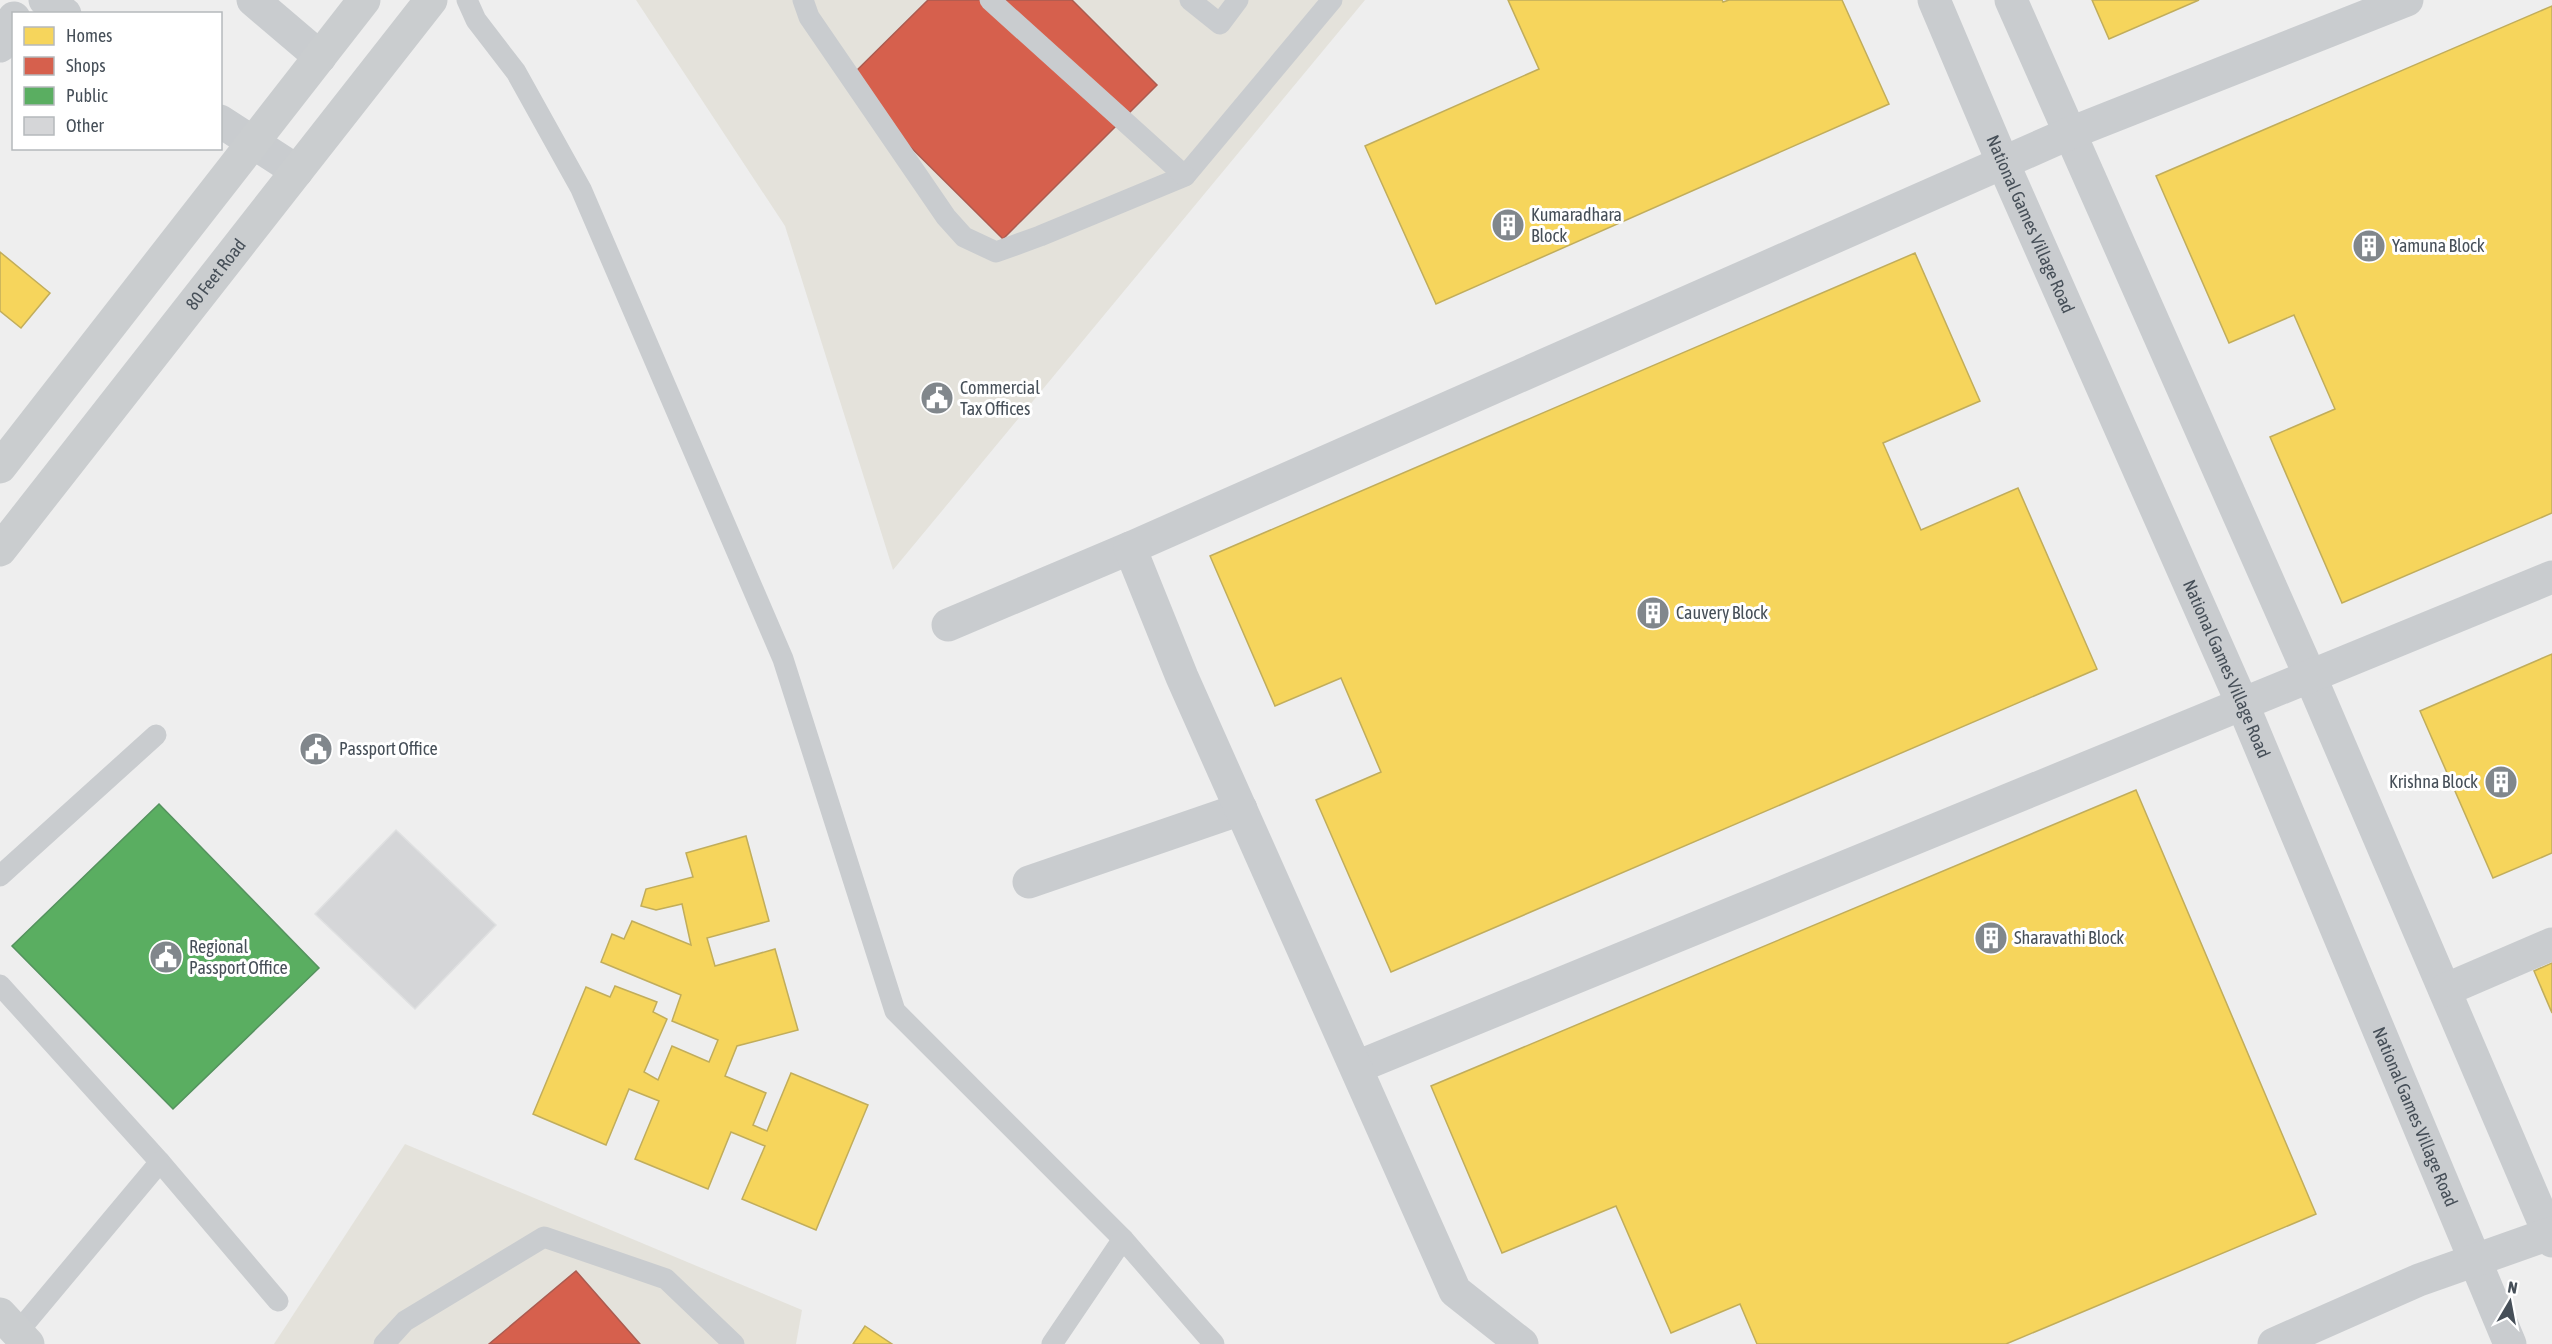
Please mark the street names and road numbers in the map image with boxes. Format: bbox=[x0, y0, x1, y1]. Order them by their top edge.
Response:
street label: National Games Village Road bbox=[1982, 132, 2079, 316]
street label: 80 Feet Road bbox=[181, 234, 250, 314]
street label: National Games Village Road bbox=[2179, 576, 2275, 761]
street label: National Games Village Road bbox=[2369, 1024, 2462, 1209]

